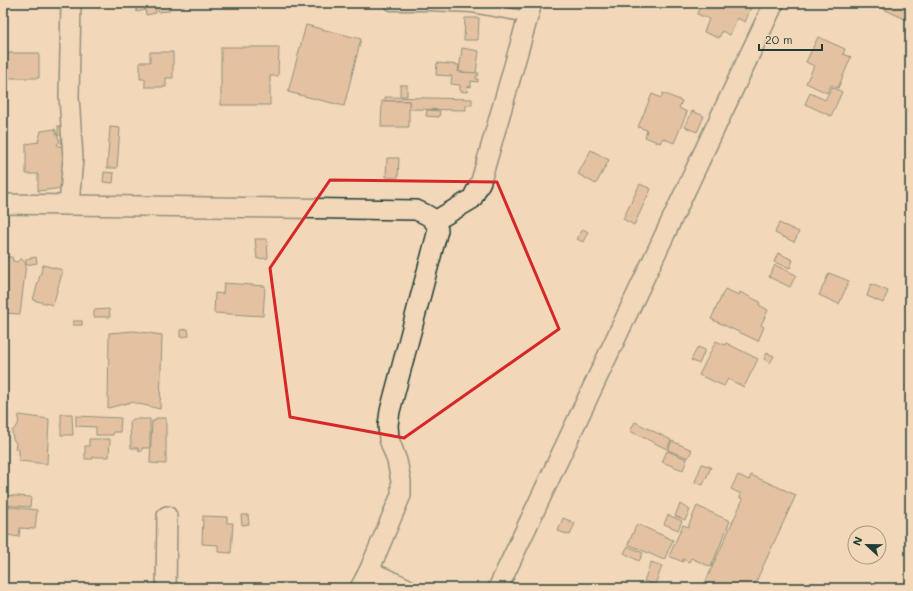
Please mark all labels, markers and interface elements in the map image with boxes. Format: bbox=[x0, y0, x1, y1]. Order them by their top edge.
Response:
scale bar bbox=[759, 26, 822, 52]
text: 20 m bbox=[765, 31, 793, 47]
north arrow bbox=[847, 525, 887, 565]
text: N bbox=[849, 534, 866, 548]

